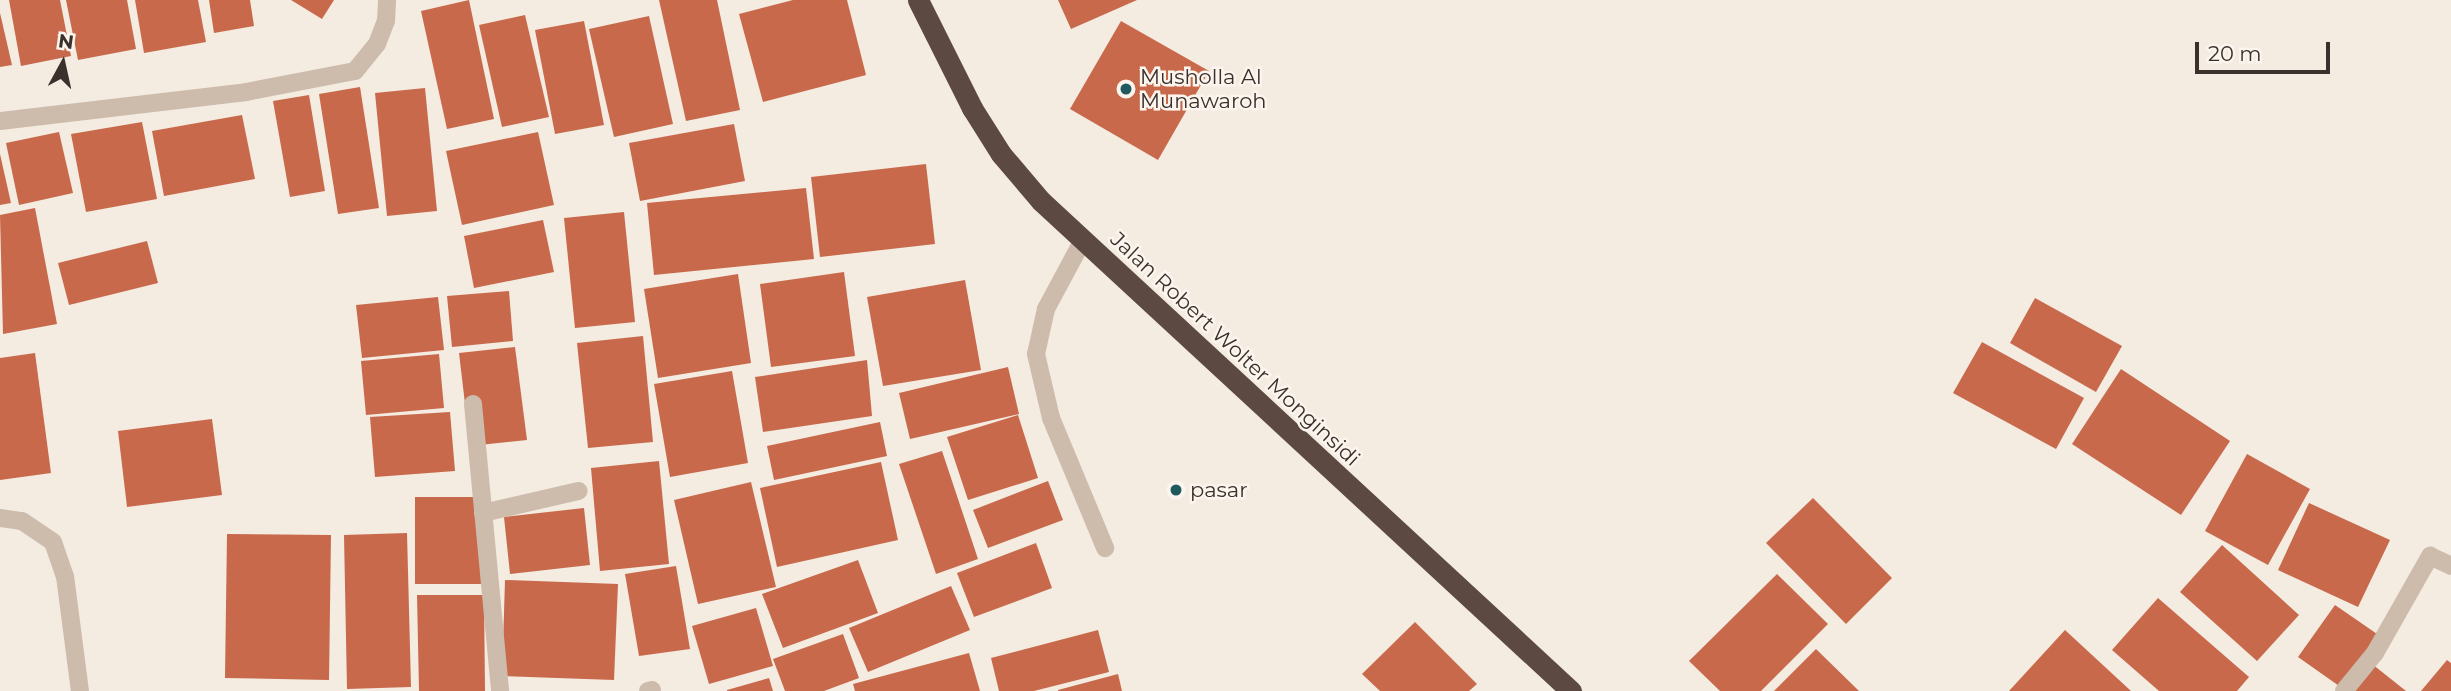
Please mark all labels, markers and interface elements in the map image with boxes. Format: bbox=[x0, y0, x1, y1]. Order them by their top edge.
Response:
north arrow bbox=[28, 28, 98, 98]
scale bar bbox=[2199, 28, 2334, 72]
text: N bbox=[57, 29, 75, 54]
text: 20 m bbox=[2208, 41, 2262, 66]
place label: Musholla Al Munawaroh bbox=[1140, 64, 1266, 114]
marker: Musholla Al Munawaroh bbox=[1118, 81, 1134, 97]
street label: Jalan Robert Wolter Monginsidi bbox=[1105, 227, 1365, 471]
place label: pasar bbox=[1190, 477, 1248, 503]
marker: pasar bbox=[1168, 482, 1184, 498]

